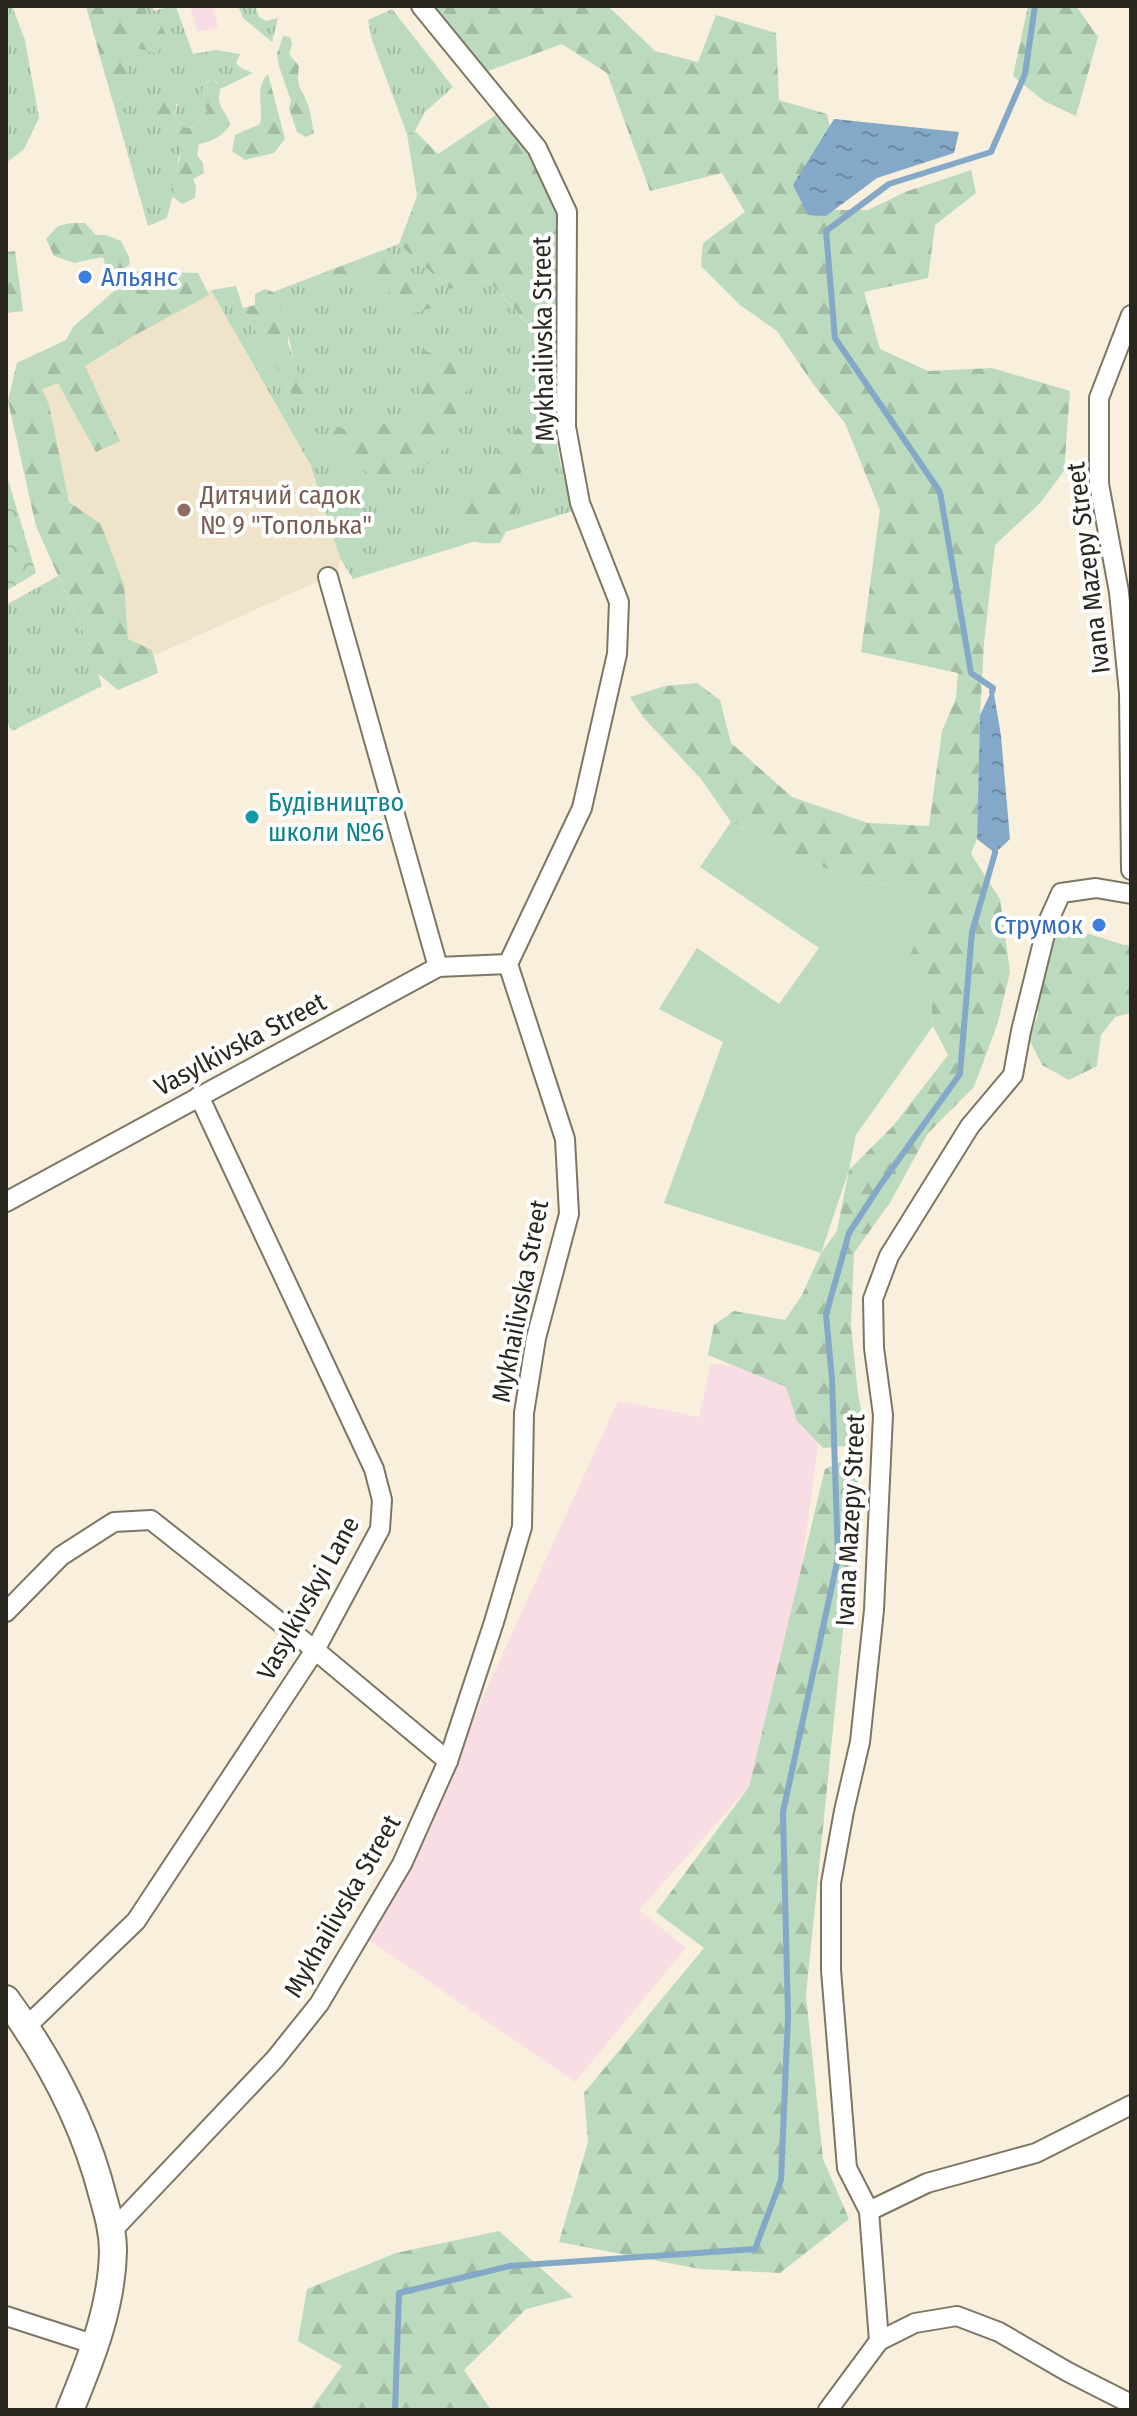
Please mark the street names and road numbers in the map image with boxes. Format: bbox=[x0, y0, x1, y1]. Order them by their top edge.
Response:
street label: Mykhailivska Street bbox=[526, 235, 561, 442]
street label: Ivana Mazepy Street bbox=[1060, 460, 1117, 675]
street label: Vasylkivska Street bbox=[149, 986, 332, 1103]
street label: Mykhailivska Street bbox=[486, 1197, 555, 1405]
street label: Ivana Mazepy Street bbox=[829, 1412, 872, 1627]
street label: Vasylkivskyi Lane bbox=[251, 1511, 366, 1685]
street label: Mykhailivska Street bbox=[278, 1809, 408, 2003]

